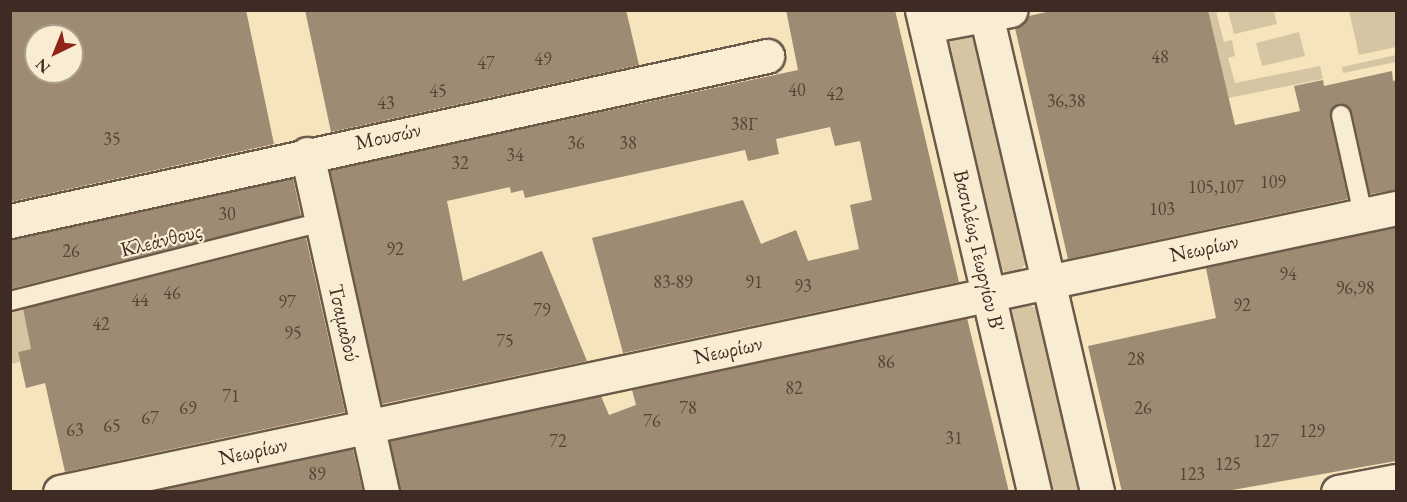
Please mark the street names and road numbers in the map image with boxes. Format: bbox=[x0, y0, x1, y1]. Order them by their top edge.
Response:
street label: Μουσών bbox=[353, 117, 423, 155]
street label: Βασιλέως Γεωργίου Β' bbox=[948, 167, 1010, 335]
street label: Κλεάνθους bbox=[118, 218, 204, 262]
street label: Νεωρίων bbox=[1167, 228, 1241, 268]
street label: Τσαμαδού bbox=[323, 282, 365, 364]
street label: Νεωρίων bbox=[691, 330, 765, 370]
street label: Νεωρίων bbox=[216, 431, 290, 471]

